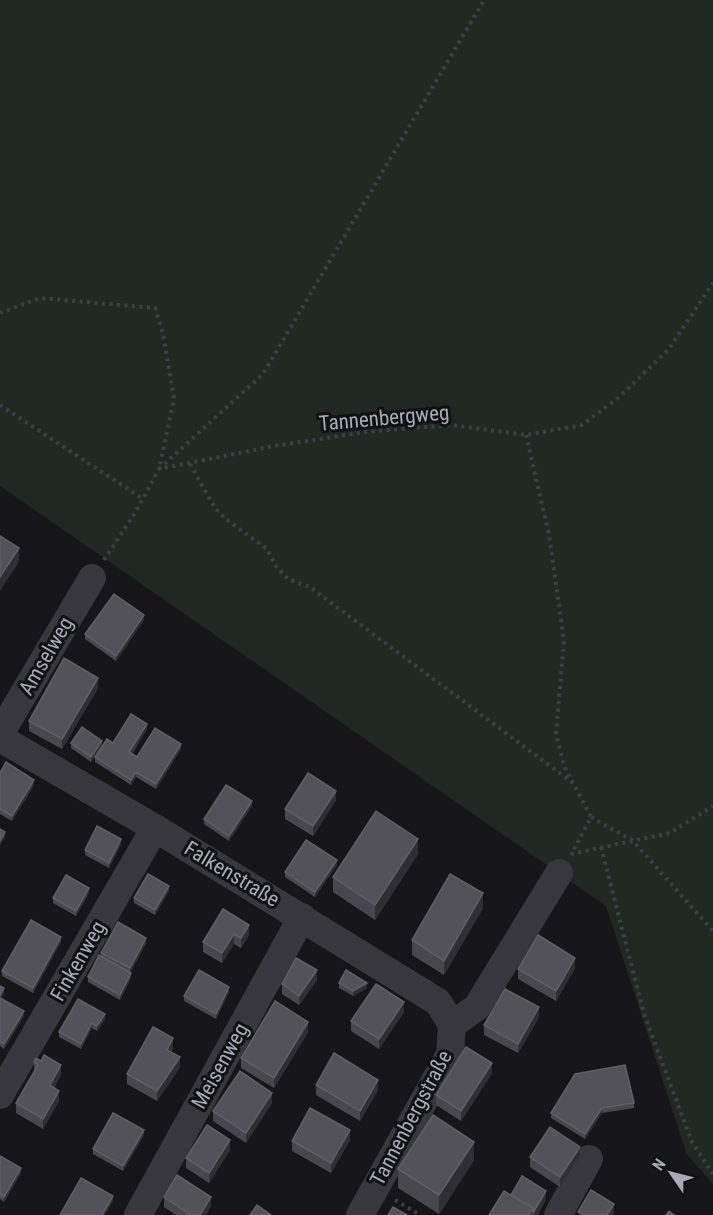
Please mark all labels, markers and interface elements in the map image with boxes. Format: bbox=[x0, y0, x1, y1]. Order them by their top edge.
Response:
street label: Tannenbergweg bbox=[318, 400, 450, 436]
street label: Amselweg bbox=[14, 613, 78, 699]
street label: Falkenstraße bbox=[180, 836, 284, 912]
street label: Finkenweg bbox=[46, 917, 110, 1005]
street label: Meisenweg bbox=[187, 1019, 253, 1113]
street label: Tannenbergstraße bbox=[365, 1046, 457, 1190]
north arrow bbox=[641, 1143, 701, 1203]
text: N bbox=[649, 1155, 670, 1174]

